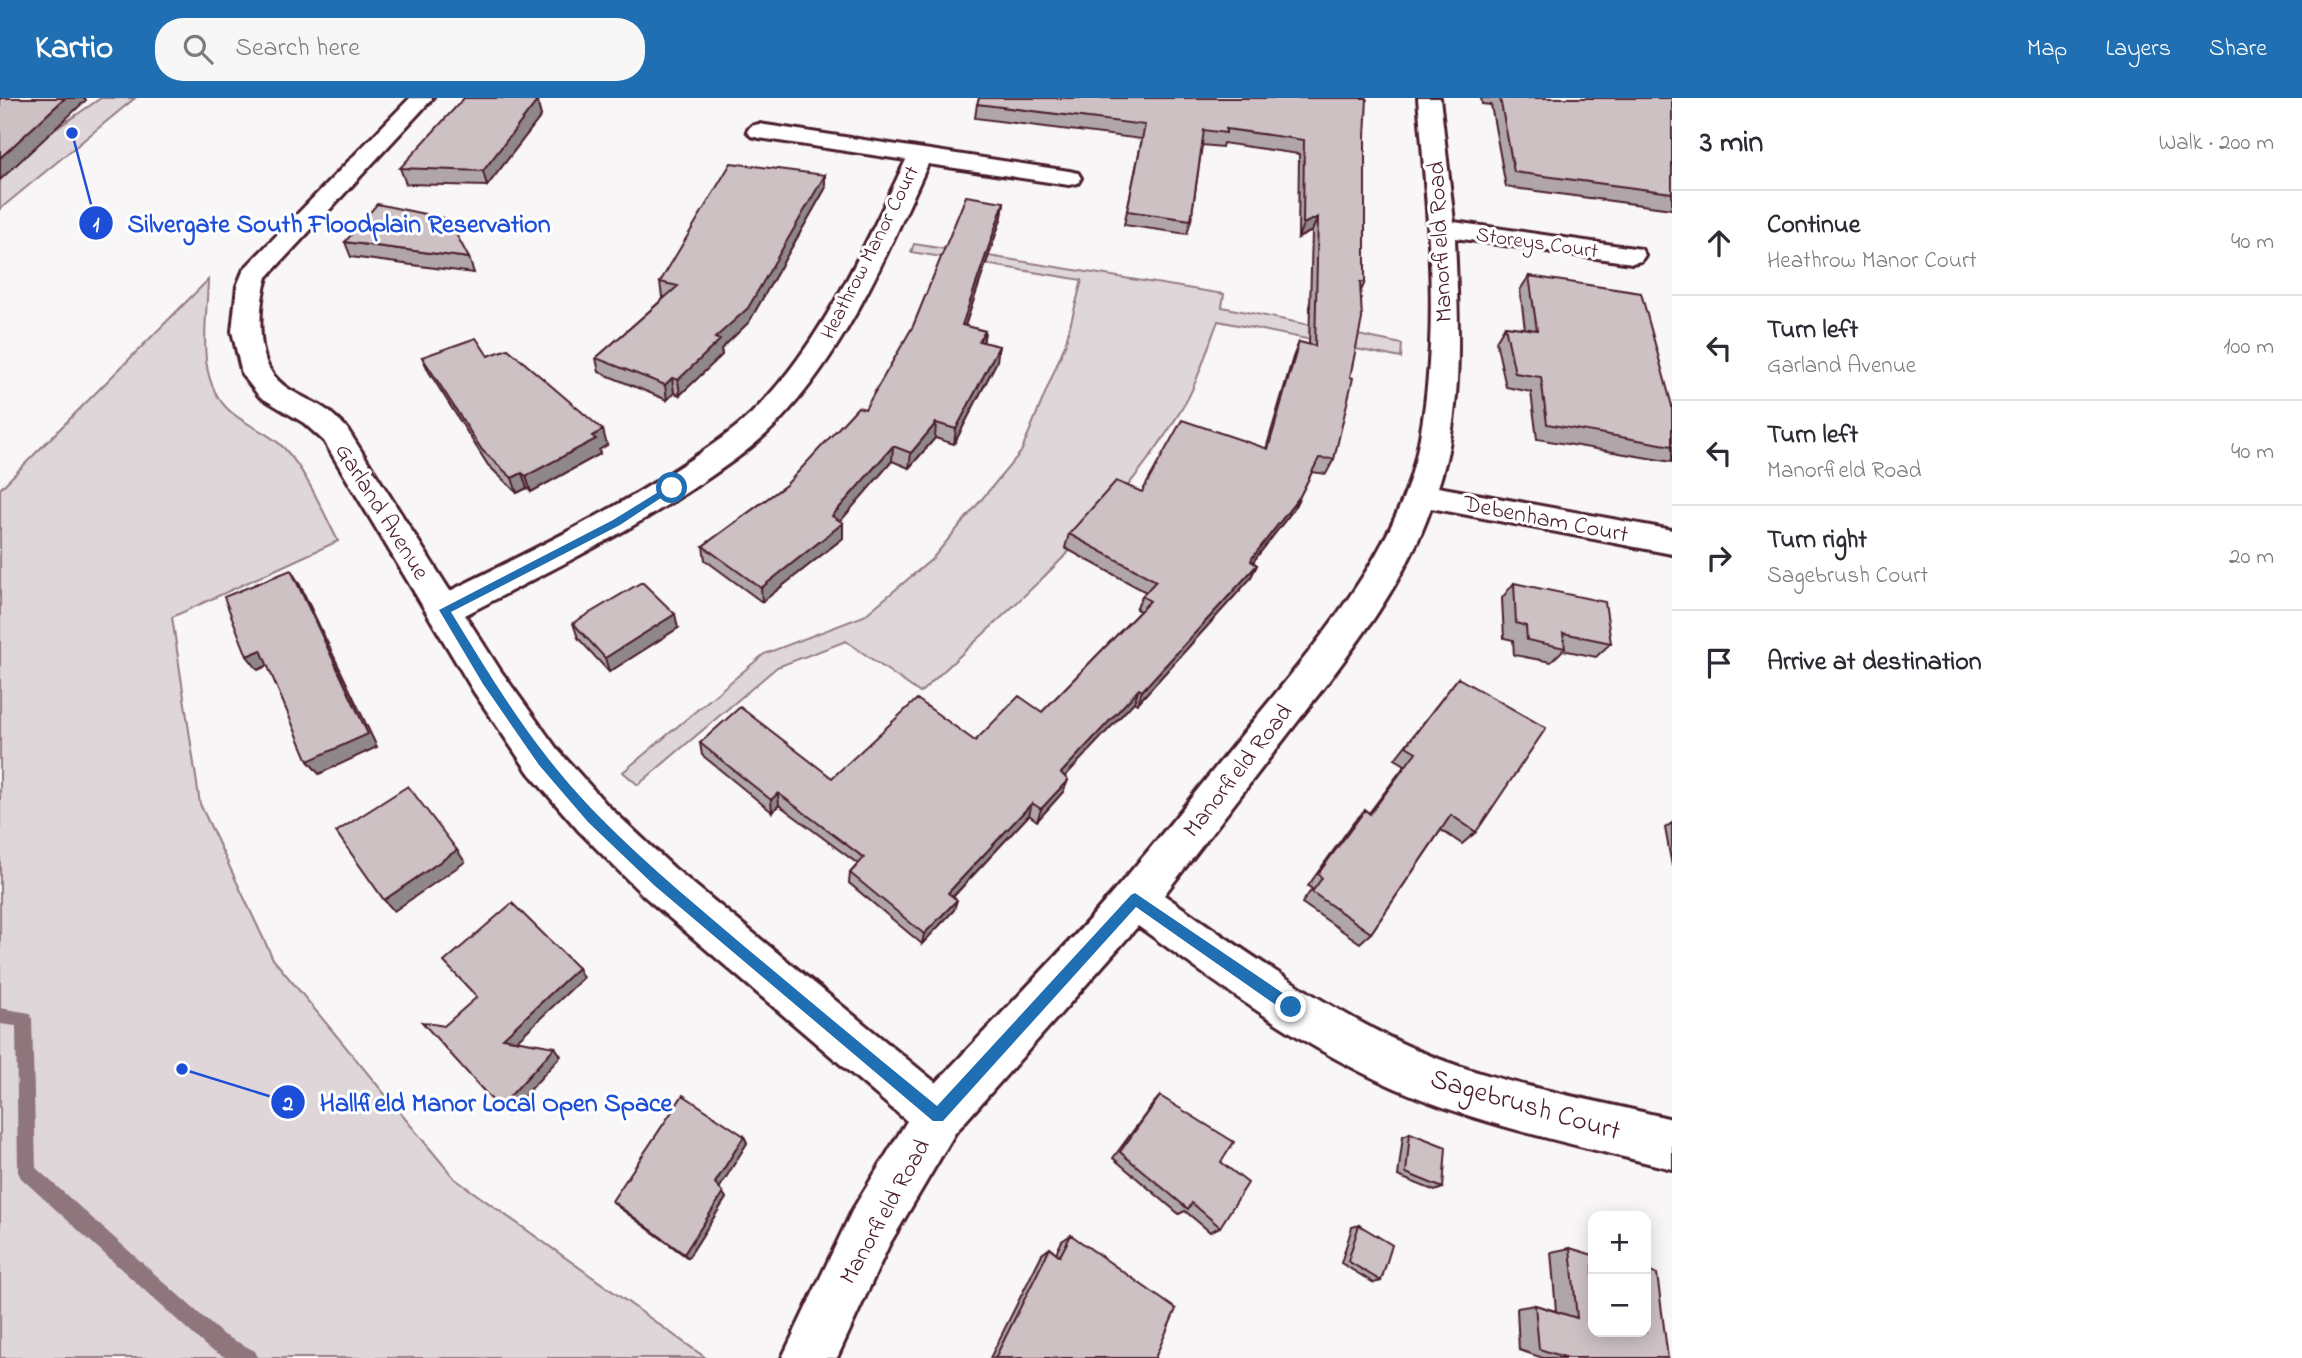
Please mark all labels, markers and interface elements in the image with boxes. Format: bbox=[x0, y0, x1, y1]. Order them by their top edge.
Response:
search box bbox=[155, 18, 645, 81]
text: Kartio bbox=[35, 25, 113, 73]
icon: search bbox=[179, 30, 217, 68]
text: Search here bbox=[235, 30, 360, 68]
text: Map bbox=[2027, 32, 2067, 67]
text: Layers bbox=[2105, 32, 2171, 67]
text: Share bbox=[2209, 32, 2267, 67]
text: 3 min bbox=[1700, 122, 1763, 166]
text: Walk · 200 m bbox=[2159, 127, 2274, 160]
street label: Manorfield Road bbox=[1420, 160, 1463, 323]
street label: Heathrow Manor Court bbox=[814, 161, 928, 345]
callout: Silvergate South Floodplain Reservation bbox=[78, 200, 564, 247]
text: Silvergate South Floodplain Reservation bbox=[128, 207, 551, 246]
text: Continue bbox=[1767, 207, 1860, 245]
text: 1 bbox=[93, 211, 100, 241]
street label: Storeys Court bbox=[1473, 221, 1600, 269]
icon: ahead bbox=[1700, 224, 1738, 262]
text: 40 m bbox=[2231, 226, 2274, 259]
text: Heathrow Manor Court bbox=[1767, 245, 1977, 278]
text: Turn left bbox=[1767, 312, 1858, 350]
icon: left bbox=[1700, 329, 1738, 367]
text: 100 m bbox=[2223, 331, 2274, 364]
text: Garland Avenue bbox=[1767, 350, 1916, 383]
text: Turn left bbox=[1767, 417, 1858, 455]
icon: left bbox=[1700, 434, 1738, 472]
text: 40 m bbox=[2231, 436, 2274, 469]
street label: Garland Avenue bbox=[325, 437, 437, 588]
text: Manorfield Road bbox=[1767, 455, 1922, 488]
route start bbox=[656, 472, 687, 503]
street label: Debenham Court bbox=[1459, 487, 1631, 554]
text: Turn right bbox=[1767, 522, 1867, 560]
icon: right bbox=[1700, 539, 1738, 577]
text: 20 m bbox=[2229, 541, 2274, 574]
text: Sagebrush Court bbox=[1767, 560, 1928, 593]
icon: arrive bbox=[1700, 644, 1738, 682]
text: Arrive at destination bbox=[1767, 644, 1982, 682]
street label: Manorfield Road bbox=[1176, 697, 1303, 846]
route end bbox=[1275, 991, 1306, 1022]
street label: Sagebrush Court bbox=[1425, 1060, 1625, 1153]
callout: Hallfield Manor Local Open Space bbox=[271, 1079, 686, 1126]
text: Hallfield Manor Local Open Space bbox=[320, 1086, 674, 1124]
text: 2 bbox=[282, 1090, 294, 1120]
street label: Manorfield Road bbox=[832, 1133, 941, 1291]
map controls bbox=[1588, 1211, 1651, 1337]
button: + bbox=[1588, 1211, 1651, 1274]
button: − bbox=[1588, 1274, 1651, 1337]

